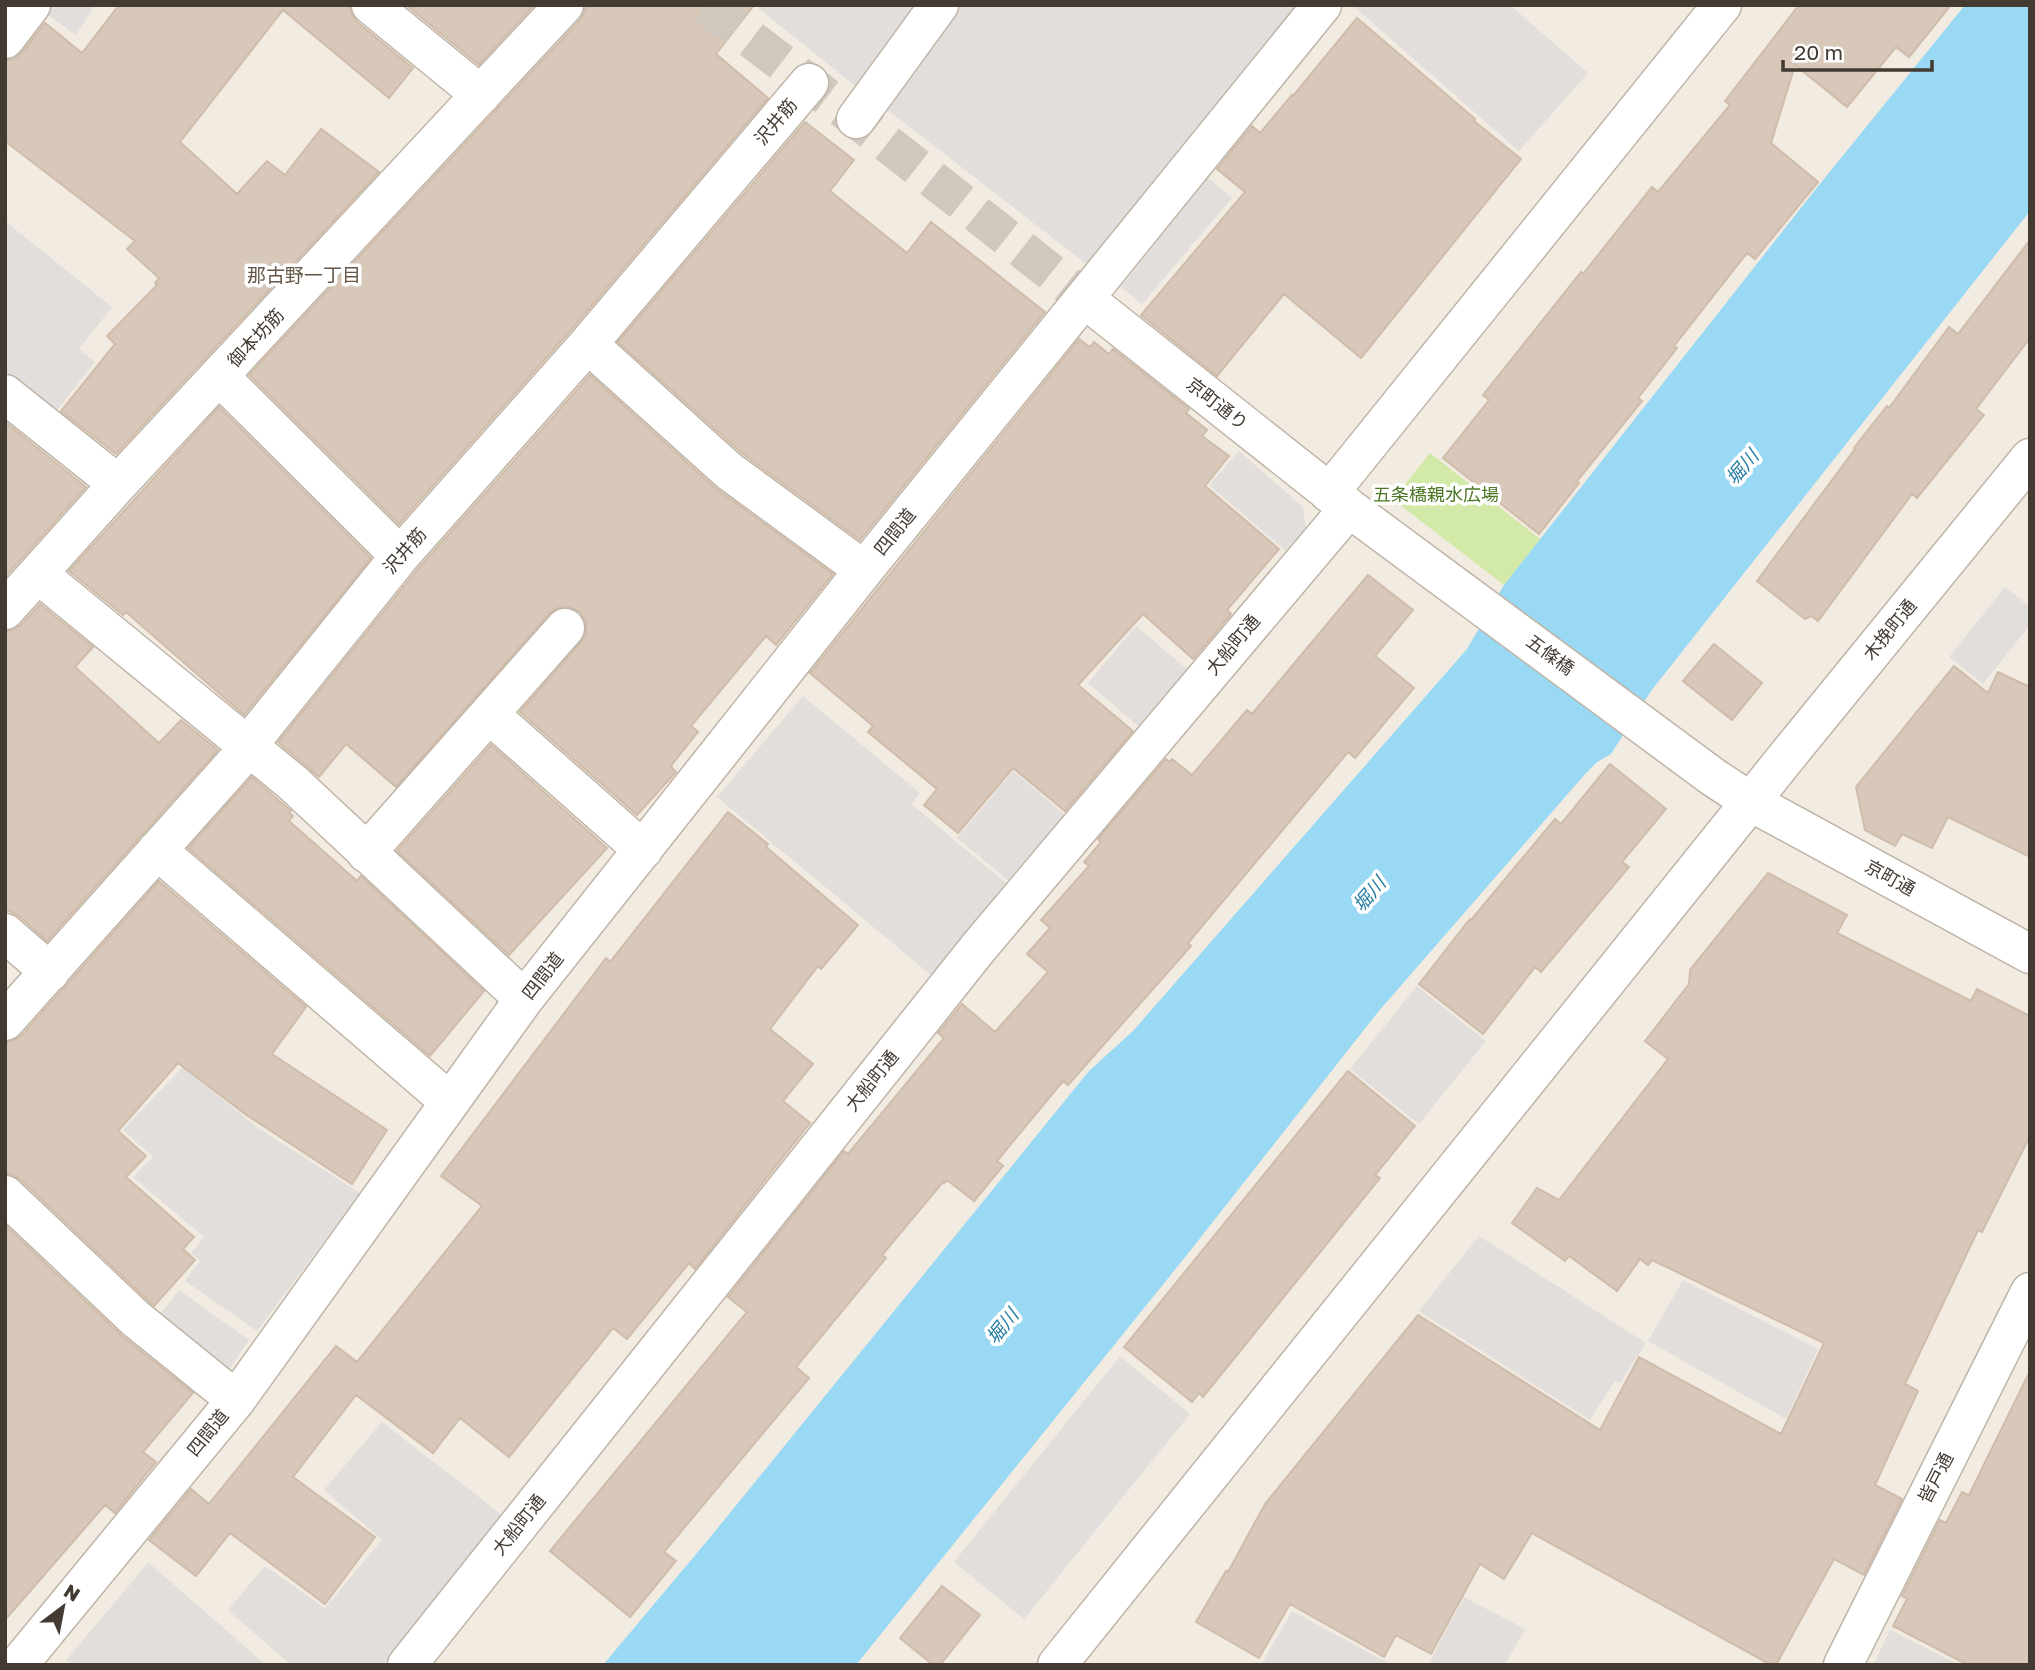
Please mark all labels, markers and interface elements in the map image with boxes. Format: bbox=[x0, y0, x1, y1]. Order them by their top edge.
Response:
scale bar bbox=[1783, 28, 1932, 72]
text: 20 m bbox=[1794, 39, 1843, 65]
street label: 沢井筋 bbox=[749, 94, 801, 149]
district label: 那古野一丁目 bbox=[247, 263, 361, 286]
street label: 御本坊筋 bbox=[223, 303, 288, 371]
street label: 京町通り bbox=[1182, 372, 1253, 434]
water label: 堀川 bbox=[1720, 443, 1764, 489]
park label: 五条橋親水広場 bbox=[1373, 483, 1499, 505]
street label: 四間道 bbox=[869, 503, 920, 559]
street label: 沢井筋 bbox=[378, 523, 430, 578]
street label: 木挽町通 bbox=[1858, 594, 1920, 664]
street label: 大船町通 bbox=[1201, 610, 1264, 679]
street label: 五條橋 bbox=[1522, 629, 1579, 679]
street label: 京町通 bbox=[1862, 854, 1919, 900]
water label: 堀川 bbox=[1347, 870, 1391, 916]
street label: 四間道 bbox=[517, 947, 568, 1003]
street label: 大船町通 bbox=[840, 1045, 902, 1115]
water label: 堀川 bbox=[981, 1302, 1024, 1348]
street label: 四間道 bbox=[182, 1404, 233, 1460]
street label: 皆戸通 bbox=[1913, 1448, 1957, 1507]
street label: 大船町通 bbox=[487, 1489, 549, 1559]
north arrow bbox=[28, 1572, 98, 1642]
text: N bbox=[60, 1579, 84, 1606]

